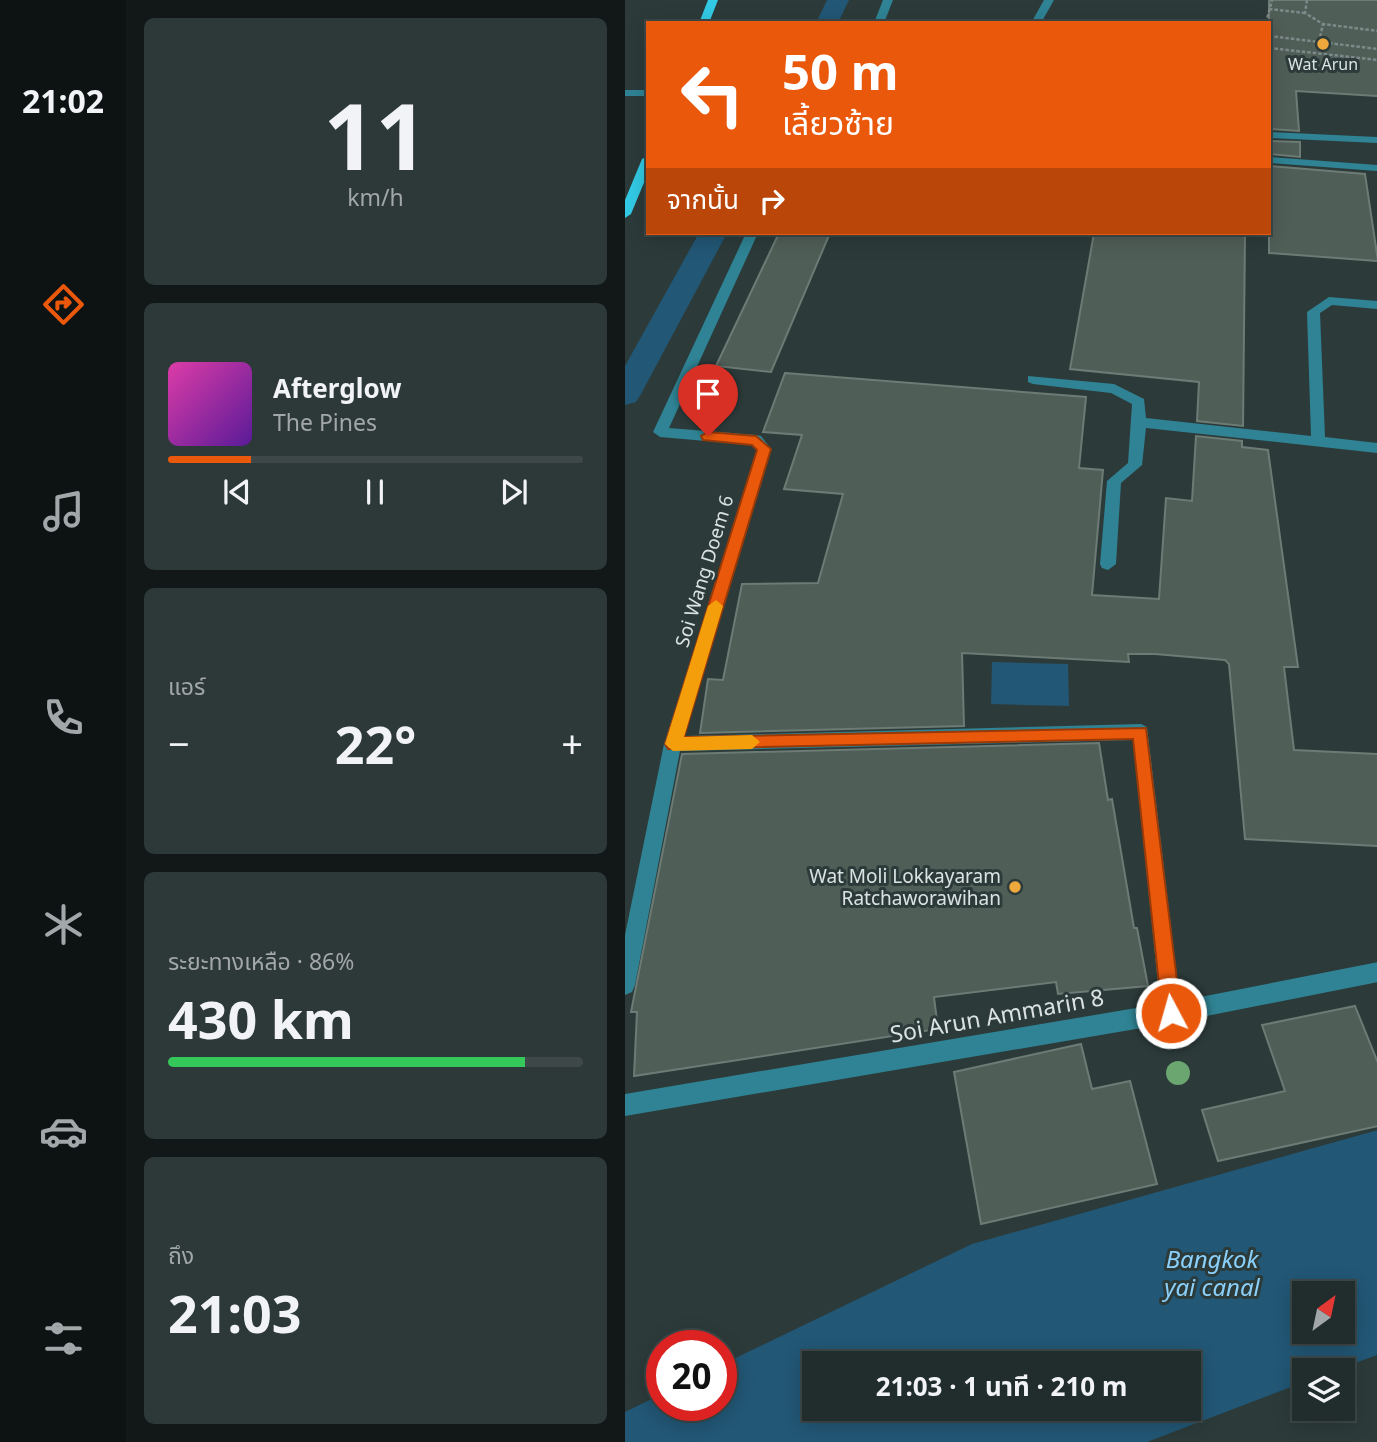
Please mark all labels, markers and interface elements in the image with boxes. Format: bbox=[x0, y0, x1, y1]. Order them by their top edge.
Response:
marker: Wat Arun bbox=[1315, 36, 1331, 52]
text: 50 m bbox=[782, 38, 899, 104]
icon: left bbox=[667, 49, 758, 140]
place label: Wat Arun bbox=[1288, 53, 1358, 75]
text: 11 bbox=[323, 73, 428, 197]
text: 21:02 bbox=[22, 79, 104, 122]
text: เลี้ยวซ้าย bbox=[782, 101, 894, 144]
text: km/h bbox=[347, 181, 404, 213]
text: จากนั้น bbox=[667, 181, 739, 217]
icon: right bbox=[753, 182, 791, 220]
icon: directions bbox=[39, 280, 88, 329]
pin bbox=[678, 364, 738, 436]
text: Afterglow bbox=[273, 370, 401, 406]
icon: arrive bbox=[689, 375, 727, 413]
text: The Pines bbox=[273, 406, 377, 438]
icon: previous bbox=[218, 473, 256, 511]
icon: pause bbox=[356, 473, 394, 511]
icon: next bbox=[495, 473, 533, 511]
icon: music bbox=[39, 487, 88, 536]
street label: Soi Wang Doem 6 bbox=[669, 492, 739, 650]
text: แอร์ bbox=[168, 670, 205, 702]
icon: phone bbox=[39, 693, 88, 742]
text: 22° bbox=[335, 708, 416, 779]
text: − bbox=[168, 717, 190, 769]
text: + bbox=[561, 717, 583, 769]
place label: Wat Moli Lokkayaram Ratchaworawihan bbox=[809, 863, 1001, 911]
marker: Wat Moli Lokkayaram Ratchaworawihan bbox=[1007, 879, 1023, 895]
icon: climate bbox=[39, 900, 88, 949]
text: ระยะทางเหลือ · 86% bbox=[168, 945, 354, 977]
position arrow bbox=[1134, 976, 1208, 1050]
street label: Soi Arun Ammarin 8 bbox=[887, 980, 1106, 1050]
text: 430 km bbox=[168, 983, 354, 1054]
icon: car bbox=[39, 1107, 88, 1156]
text: ถึง bbox=[168, 1239, 194, 1271]
water label: Bangkok yai canal bbox=[1161, 1242, 1261, 1303]
text: 21:03 bbox=[168, 1277, 302, 1348]
north arrow bbox=[1292, 1281, 1355, 1344]
map controls bbox=[1292, 1281, 1355, 1421]
icon: filters bbox=[39, 1314, 88, 1363]
speed limit sign: 20 bbox=[646, 1330, 737, 1421]
button: layers bbox=[1292, 1358, 1355, 1421]
text: 21:03 · 1 นาที · 210 m bbox=[876, 1368, 1127, 1404]

